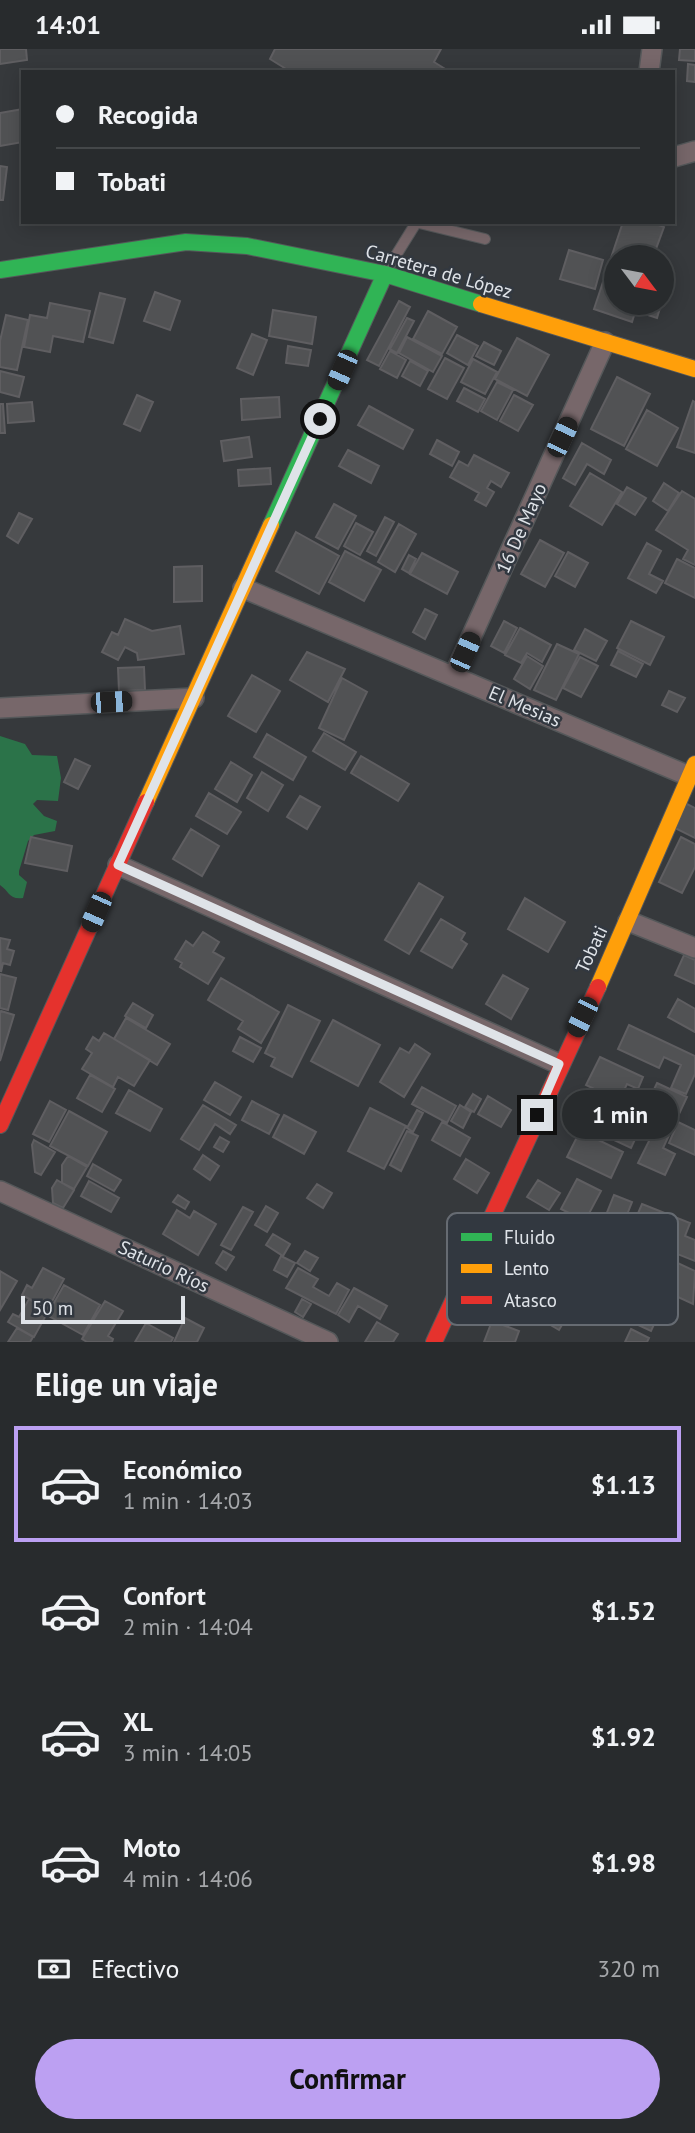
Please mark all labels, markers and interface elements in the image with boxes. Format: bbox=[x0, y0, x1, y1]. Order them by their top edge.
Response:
text: 14:01 bbox=[35, 8, 101, 41]
text: Recogida bbox=[98, 98, 198, 131]
text: Tobati bbox=[98, 165, 166, 198]
street label: Carretera de López bbox=[363, 239, 515, 303]
north arrow bbox=[604, 245, 674, 315]
map controls bbox=[604, 245, 674, 315]
car bbox=[324, 347, 361, 393]
route start bbox=[304, 403, 336, 435]
car bbox=[544, 414, 581, 460]
street label: 16 De Mayo bbox=[490, 479, 552, 577]
car bbox=[447, 629, 484, 675]
street label: El Mesias bbox=[485, 680, 565, 732]
car bbox=[90, 690, 133, 714]
car bbox=[78, 889, 115, 935]
street label: Tobati bbox=[570, 921, 612, 977]
car bbox=[564, 994, 601, 1040]
callout: 1 min bbox=[562, 1091, 677, 1139]
route end bbox=[521, 1099, 553, 1131]
text: 1 min bbox=[592, 1100, 648, 1129]
legend bbox=[447, 1213, 678, 1325]
text: Fluido bbox=[504, 1225, 555, 1249]
street label: Saturio Ríos bbox=[115, 1235, 213, 1297]
text: Lento bbox=[504, 1256, 549, 1280]
text: Atasco bbox=[504, 1288, 557, 1312]
scale bar bbox=[21, 1293, 186, 1325]
text: 50 m bbox=[32, 1296, 73, 1320]
text: Elige un viaje bbox=[35, 1363, 218, 1405]
icon: car bbox=[39, 1453, 102, 1516]
text: Económico bbox=[123, 1453, 242, 1486]
text: $1.13 bbox=[591, 1468, 656, 1501]
text: 1 min · 14:03 bbox=[123, 1486, 253, 1515]
icon: car bbox=[39, 1579, 102, 1642]
text: Confort bbox=[123, 1579, 206, 1612]
text: $1.52 bbox=[591, 1594, 656, 1627]
text: 2 min · 14:04 bbox=[123, 1612, 253, 1641]
icon: car bbox=[39, 1705, 102, 1768]
text: XL bbox=[123, 1705, 153, 1738]
text: $1.92 bbox=[591, 1720, 656, 1753]
text: 3 min · 14:05 bbox=[123, 1738, 253, 1767]
icon: car bbox=[39, 1831, 102, 1894]
text: Moto bbox=[123, 1831, 181, 1864]
text: $1.98 bbox=[591, 1846, 656, 1879]
text: 4 min · 14:06 bbox=[123, 1864, 253, 1893]
icon: cash bbox=[35, 1950, 73, 1988]
text: Efectivo bbox=[91, 1952, 180, 1985]
text: 320 m bbox=[598, 1954, 660, 1983]
button: Confirmar bbox=[35, 2039, 660, 2119]

